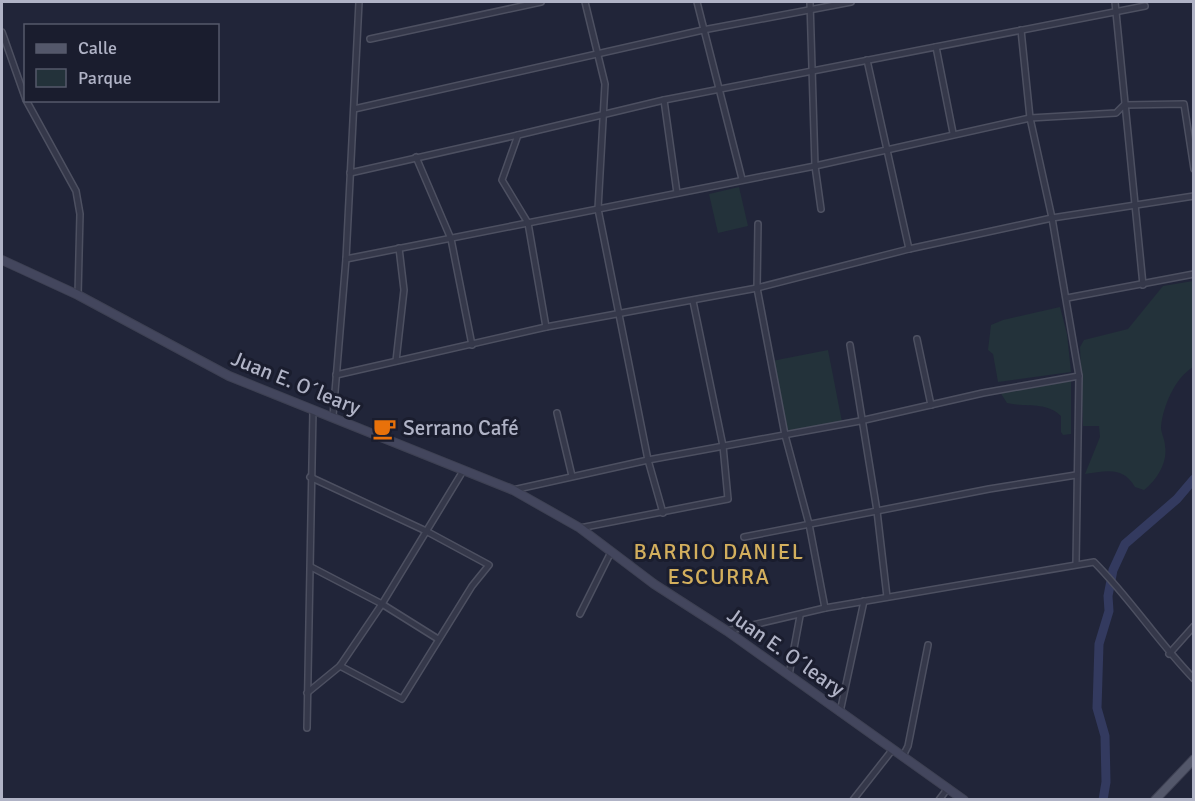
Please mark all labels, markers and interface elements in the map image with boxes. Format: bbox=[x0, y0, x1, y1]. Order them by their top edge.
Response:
legend bbox=[24, 24, 219, 102]
text: Calle bbox=[78, 37, 117, 59]
text: Parque bbox=[78, 67, 132, 89]
street label: Juan E. O´leary bbox=[228, 345, 365, 421]
cafe icon: Serrano Café bbox=[372, 415, 398, 441]
place label: Serrano Café bbox=[403, 415, 519, 441]
district label: BARRIO DANIEL ESCURRA bbox=[634, 538, 805, 590]
street label: Juan E. O´leary bbox=[722, 602, 850, 702]

